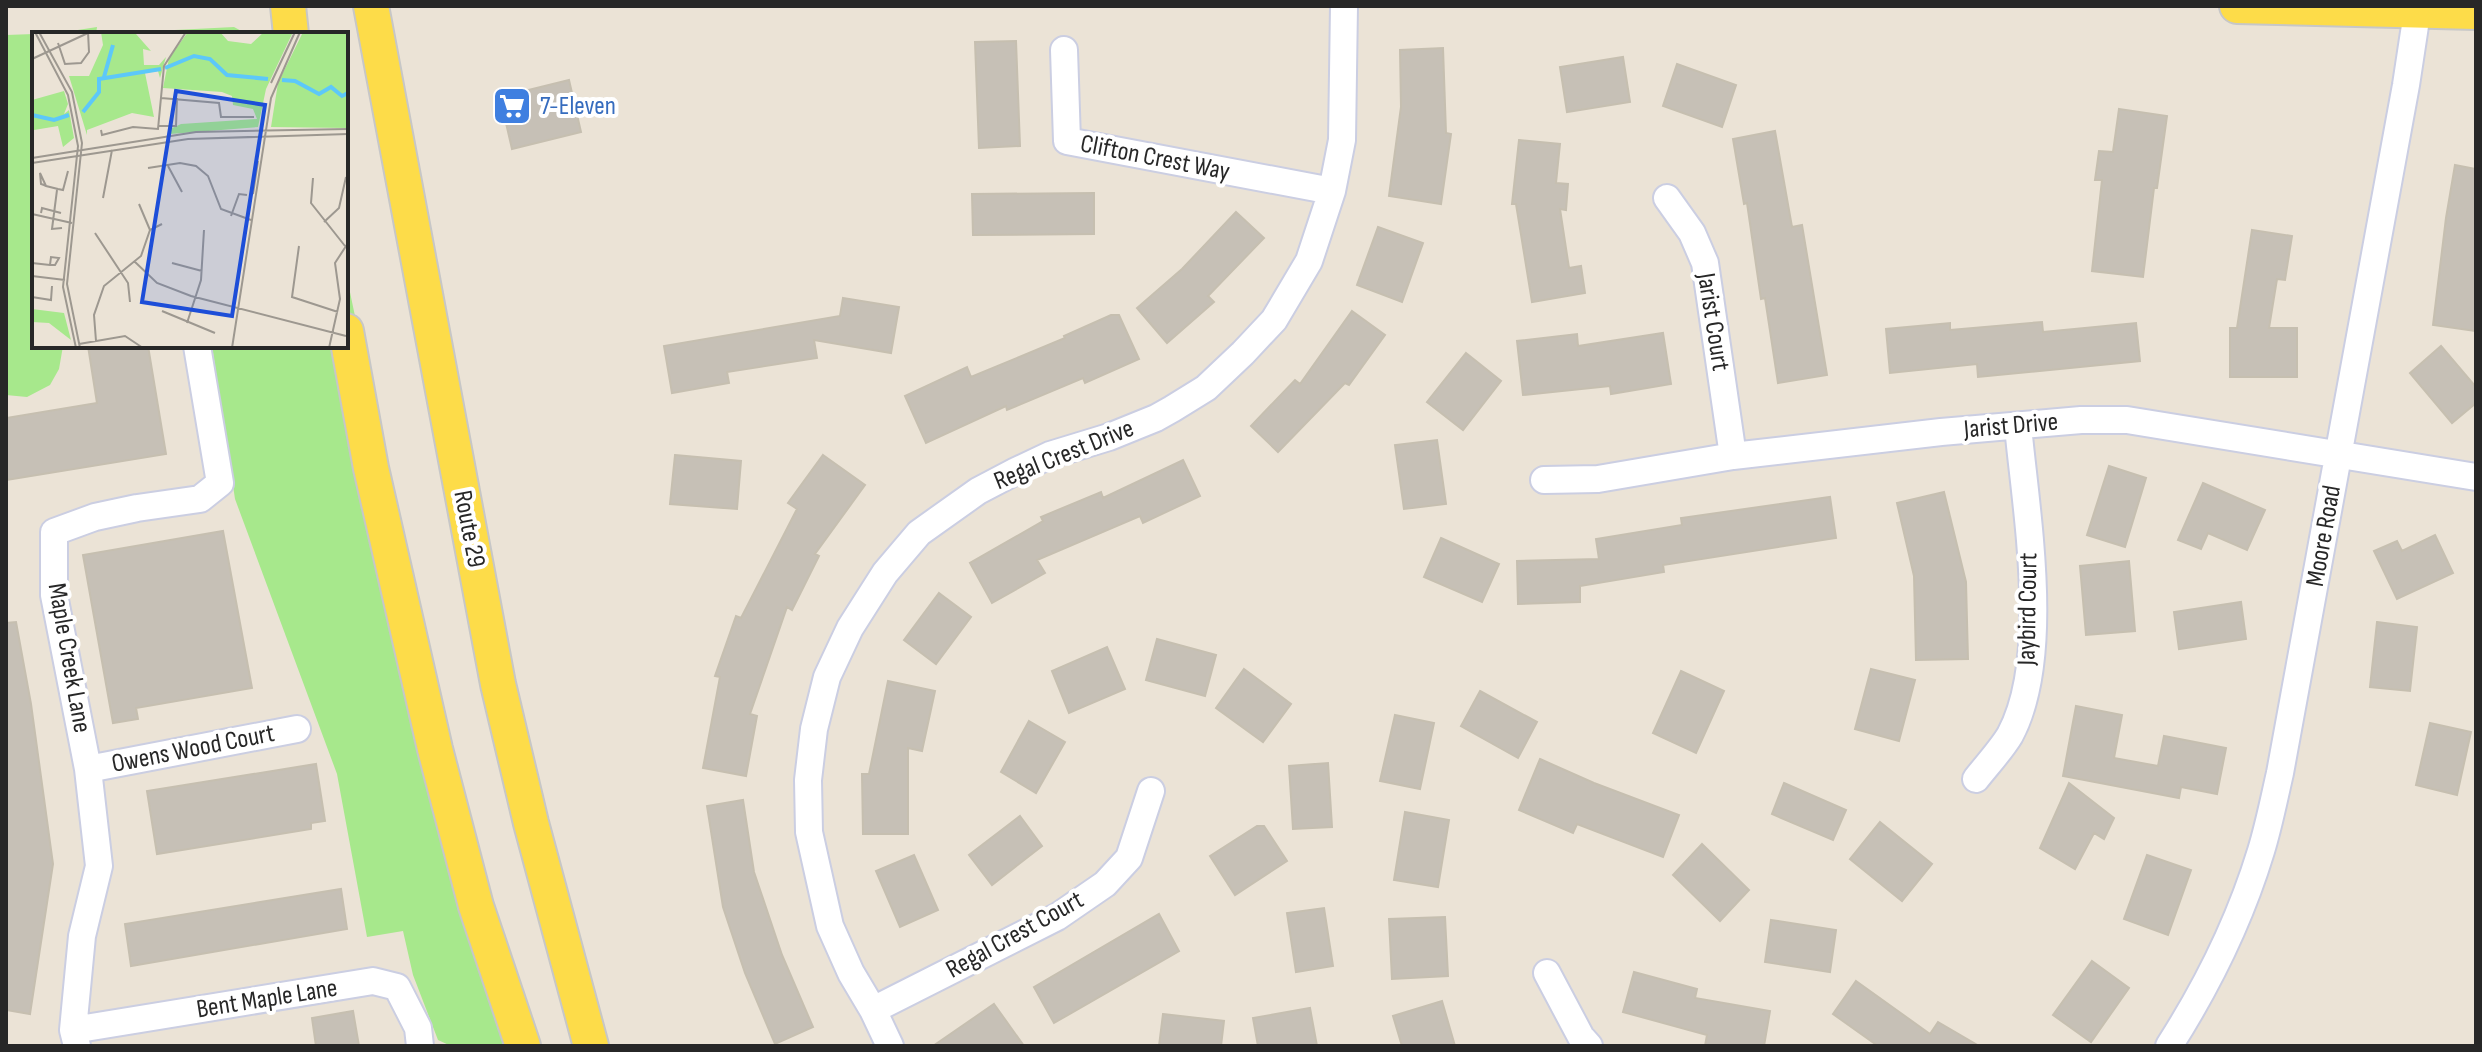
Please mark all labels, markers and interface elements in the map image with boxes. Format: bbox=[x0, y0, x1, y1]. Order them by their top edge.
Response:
inset map bbox=[32, 32, 348, 348]
supermarket icon: 7-Eleven bbox=[491, 85, 533, 127]
place label: 7-Eleven bbox=[540, 91, 616, 122]
street label: Clifton Crest Way bbox=[1078, 128, 1232, 188]
street label: Jarist Court bbox=[1690, 270, 1736, 373]
street label: Jarist Drive bbox=[1962, 406, 2059, 446]
street label: Regal Crest Drive bbox=[990, 413, 1138, 497]
street label: Moore Road bbox=[2300, 483, 2348, 589]
street label: Route 29 bbox=[446, 488, 492, 570]
street label: Jaybird Court bbox=[2012, 552, 2044, 667]
street label: Maple Creek Lane bbox=[41, 581, 97, 735]
street label: Owens Wood Court bbox=[109, 718, 277, 780]
street label: Regal Crest Court bbox=[941, 884, 1089, 985]
street label: Bent Maple Lane bbox=[194, 973, 340, 1025]

